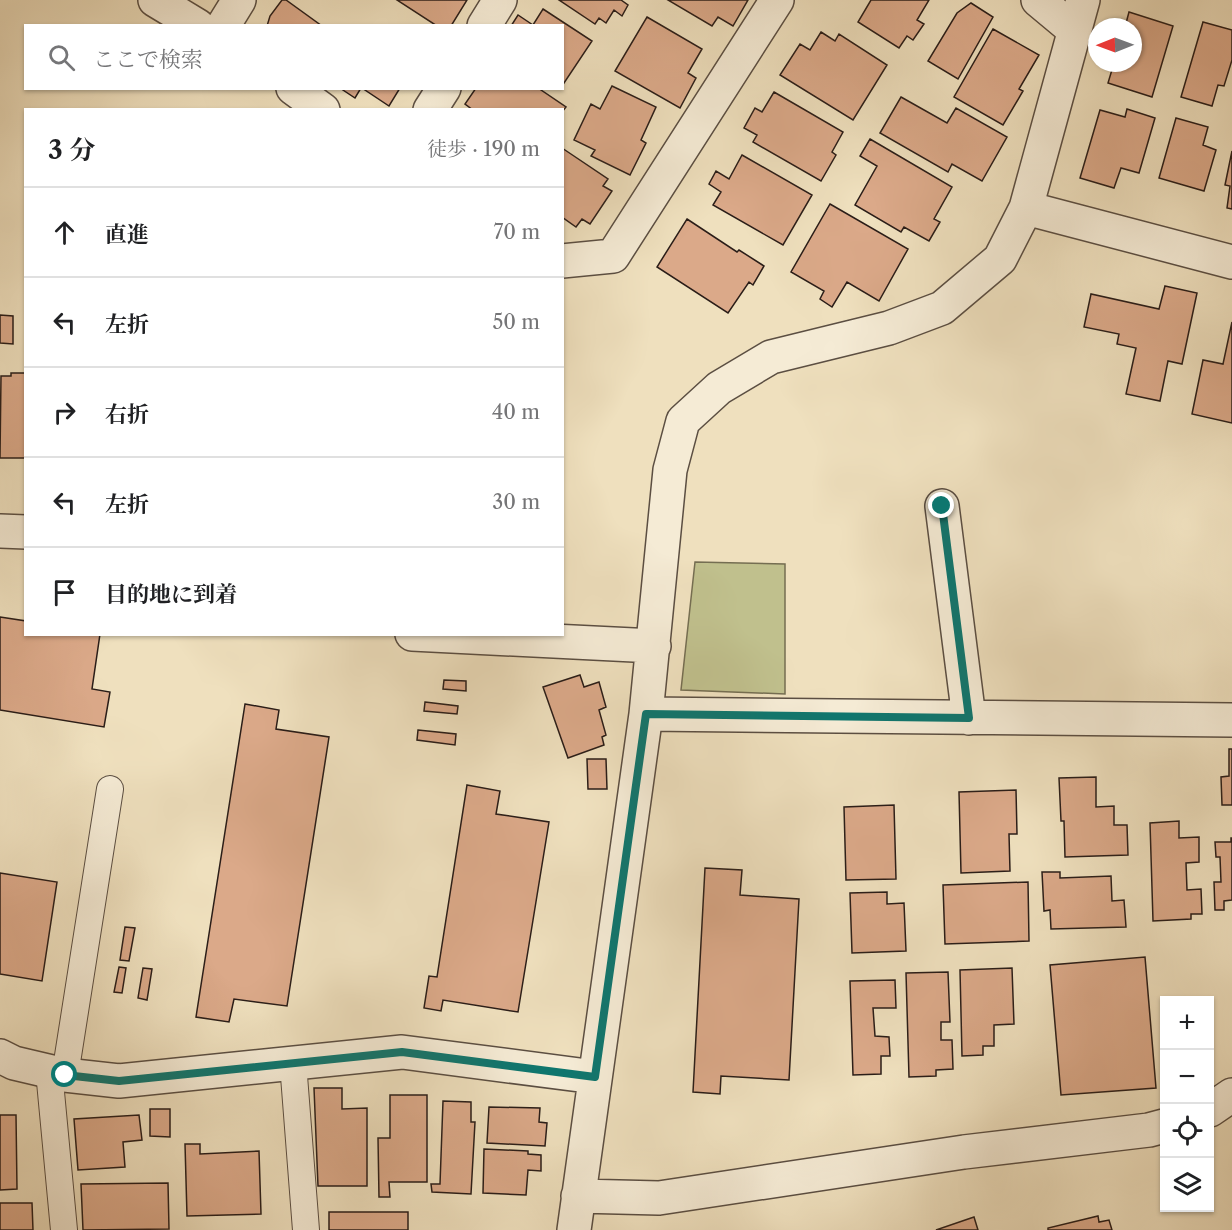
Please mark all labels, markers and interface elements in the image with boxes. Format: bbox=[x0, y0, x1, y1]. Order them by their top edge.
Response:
north arrow bbox=[1088, 18, 1142, 72]
search box bbox=[24, 24, 564, 90]
icon: search bbox=[45, 41, 78, 74]
text: ここで検索 bbox=[93, 46, 203, 73]
text: 3 分 bbox=[48, 134, 95, 166]
text: 徒歩 · 190 m bbox=[427, 137, 540, 161]
icon: ahead bbox=[48, 216, 81, 249]
text: 70 m bbox=[494, 220, 540, 244]
text: 直進 bbox=[105, 221, 149, 248]
icon: left bbox=[48, 306, 81, 339]
text: 50 m bbox=[493, 310, 540, 334]
text: 左折 bbox=[105, 311, 149, 338]
icon: right bbox=[48, 396, 81, 429]
text: 40 m bbox=[492, 400, 540, 424]
text: 右折 bbox=[105, 401, 149, 428]
icon: left bbox=[48, 486, 81, 519]
text: 30 m bbox=[492, 490, 540, 514]
text: 左折 bbox=[105, 491, 149, 518]
route end bbox=[928, 492, 954, 518]
icon: arrive bbox=[48, 576, 81, 609]
text: 目的地に到着 bbox=[105, 581, 237, 608]
map controls bbox=[1160, 996, 1214, 1212]
button: + bbox=[1160, 996, 1214, 1050]
button: − bbox=[1160, 1050, 1214, 1104]
route start bbox=[51, 1061, 77, 1087]
button: locate bbox=[1160, 1104, 1214, 1158]
button: layers bbox=[1160, 1158, 1214, 1212]

